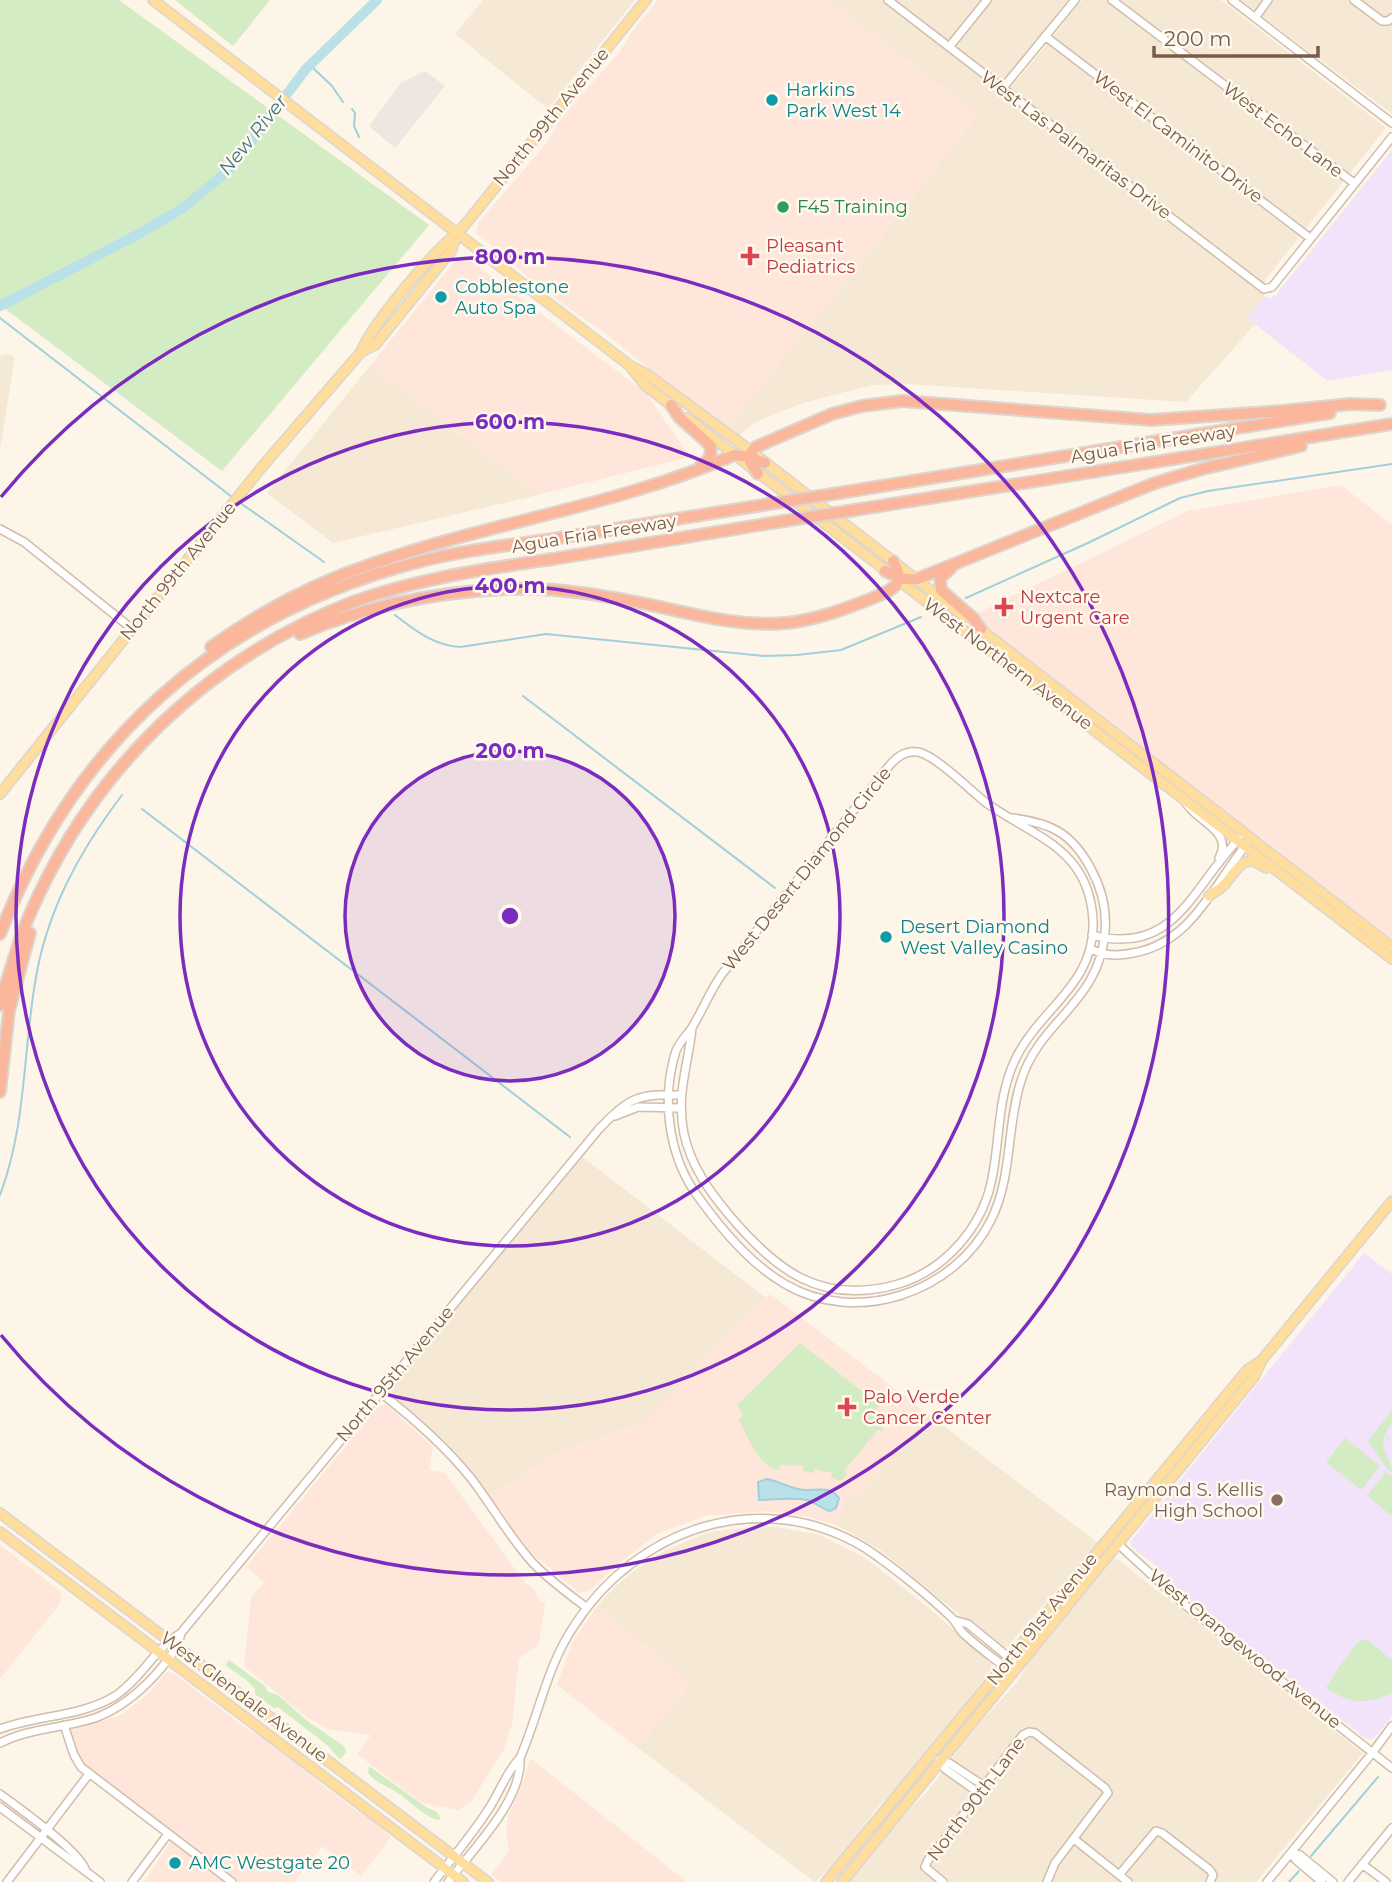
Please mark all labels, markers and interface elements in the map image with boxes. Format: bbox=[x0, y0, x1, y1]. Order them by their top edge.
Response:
scale bar bbox=[1154, 14, 1318, 58]
text: 200 m bbox=[1164, 26, 1231, 51]
street label: North 99th Avenue bbox=[488, 43, 614, 191]
street label: West Las Palmaritas Drive bbox=[976, 66, 1176, 224]
street label: West El Caminito Drive bbox=[1089, 66, 1267, 208]
street label: West Echo Lane bbox=[1218, 78, 1348, 182]
place label: Harkins Park West 14 bbox=[786, 79, 901, 122]
water label: New River bbox=[214, 90, 292, 180]
marker: Harkins Park West 14 bbox=[764, 92, 780, 108]
place label: F45 Training bbox=[797, 196, 908, 218]
marker: F45 Training bbox=[775, 199, 791, 215]
place label: Pleasant Pediatrics bbox=[766, 235, 856, 278]
text: 800 m bbox=[475, 244, 545, 269]
marker: Pleasant Pediatrics bbox=[740, 246, 760, 266]
place label: Cobblestone Auto Spa bbox=[455, 276, 569, 319]
marker: Cobblestone Auto Spa bbox=[433, 289, 449, 305]
text: 600 m bbox=[475, 409, 545, 434]
street label: Agua Fria Freeway bbox=[1069, 420, 1237, 468]
street label: North 99th Avenue bbox=[115, 497, 241, 645]
street label: Agua Fria Freeway bbox=[510, 510, 678, 558]
text: 400 m bbox=[475, 573, 545, 598]
place label: Nextcare Urgent Care bbox=[1020, 586, 1130, 629]
street label: West Northern Avenue bbox=[919, 593, 1097, 735]
marker: Nextcare Urgent Care bbox=[994, 597, 1014, 617]
text: 200 m bbox=[476, 738, 544, 763]
street label: West Desert Diamond Circle bbox=[718, 763, 896, 975]
centre of rings bbox=[498, 904, 522, 928]
place label: Desert Diamond West Valley Casino bbox=[900, 916, 1068, 959]
marker: Desert Diamond West Valley Casino bbox=[878, 929, 894, 945]
street label: North 95th Avenue bbox=[332, 1301, 458, 1447]
place label: Palo Verde Cancer Center bbox=[863, 1386, 992, 1429]
marker: Palo Verde Cancer Center bbox=[837, 1397, 857, 1417]
place label: Raymond S. Kellis High School bbox=[1104, 1479, 1263, 1522]
marker: Raymond S. Kellis High School bbox=[1269, 1492, 1285, 1508]
street label: North 91st Avenue bbox=[982, 1548, 1102, 1690]
street label: West Orangewood Avenue bbox=[1144, 1565, 1346, 1733]
street label: West Glendale Avenue bbox=[156, 1627, 332, 1767]
street label: North 90th Lane bbox=[922, 1733, 1030, 1865]
place label: AMC Westgate 20 bbox=[189, 1852, 350, 1874]
marker: AMC Westgate 20 bbox=[167, 1855, 183, 1871]

